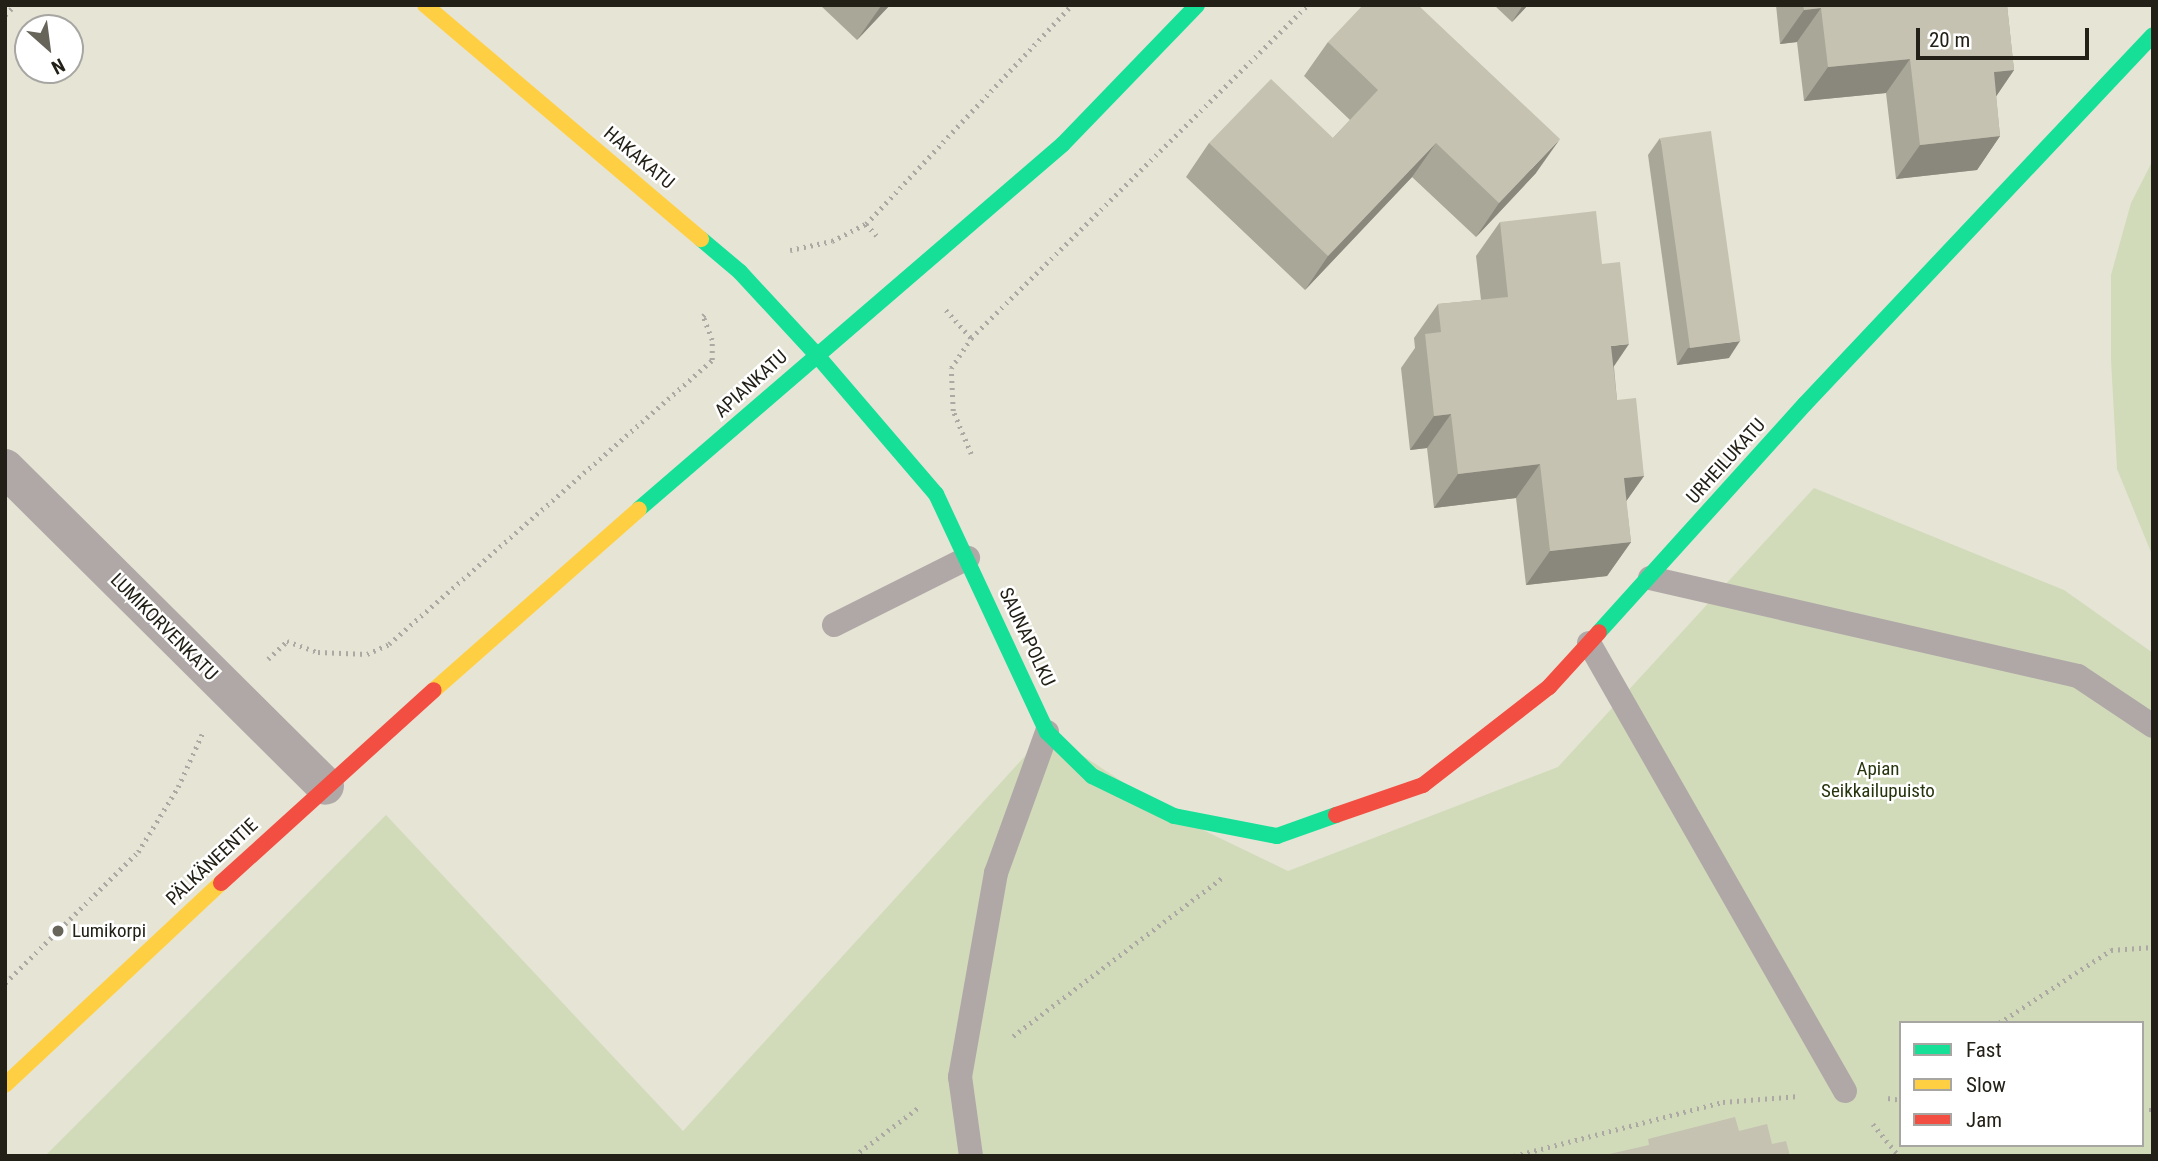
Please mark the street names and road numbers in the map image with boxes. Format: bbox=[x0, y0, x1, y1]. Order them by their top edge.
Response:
street label: HAKAKATU bbox=[599, 122, 679, 194]
street label: APIANKATU bbox=[710, 345, 792, 423]
street label: URHEILUKATU bbox=[1682, 414, 1770, 508]
street label: LUMIKORVENKATU bbox=[106, 569, 222, 685]
street label: SAUNAPOLKU bbox=[994, 584, 1060, 690]
street label: PÄLKÄNEENTIE bbox=[162, 814, 262, 910]

